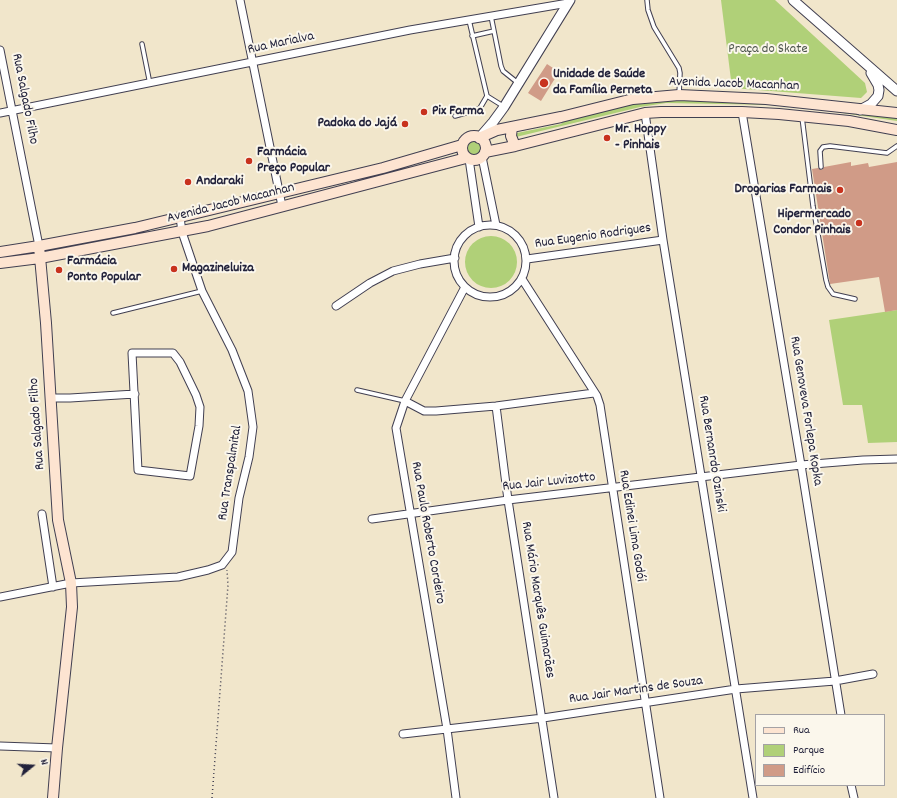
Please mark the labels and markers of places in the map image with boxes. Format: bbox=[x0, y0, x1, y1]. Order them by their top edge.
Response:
place label: Unidade de Saúde da Família Perneta bbox=[553, 67, 652, 100]
marker: Unidade de Saúde da Família Perneta bbox=[538, 77, 550, 89]
place label: Pix Farma bbox=[432, 104, 484, 120]
marker: Pix Farma bbox=[419, 107, 429, 117]
place label: Padoka do Jajá bbox=[317, 116, 397, 132]
marker: Padoka do Jajá bbox=[400, 119, 410, 129]
place label: Mr. Hoppy - Pinhais bbox=[615, 122, 666, 154]
marker: Mr. Hoppy - Pinhais bbox=[602, 133, 612, 143]
place label: Farmácia Preço Popular bbox=[257, 145, 330, 178]
marker: Farmácia Preço Popular bbox=[244, 156, 254, 166]
place label: Andaraki bbox=[196, 174, 243, 190]
marker: Andaraki bbox=[183, 177, 193, 187]
place label: Drogarias Farmais bbox=[735, 182, 832, 198]
marker: Drogarias Farmais bbox=[835, 185, 845, 195]
place label: Hipermercado Condor Pinhais bbox=[773, 207, 851, 240]
marker: Hipermercado Condor Pinhais bbox=[854, 218, 864, 228]
place label: Farmácia Ponto Popular bbox=[67, 254, 141, 286]
place label: Magazineluiza bbox=[182, 261, 254, 277]
marker: Magazineluiza bbox=[169, 264, 179, 274]
marker: Farmácia Ponto Popular bbox=[54, 265, 64, 275]

